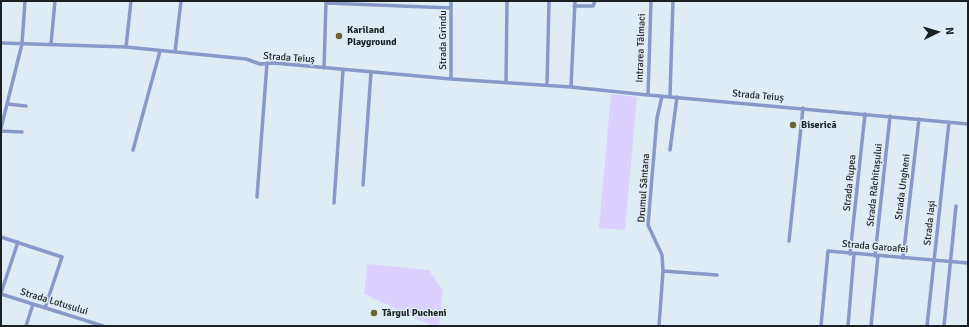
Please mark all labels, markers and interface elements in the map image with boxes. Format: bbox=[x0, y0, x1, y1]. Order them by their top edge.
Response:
street label: Strada Grindu bbox=[437, 10, 449, 70]
north arrow bbox=[917, 12, 957, 52]
street label: Intrarea Tălmaci bbox=[634, 13, 648, 83]
place label: Kariland Playground bbox=[347, 24, 397, 48]
text: N bbox=[943, 27, 956, 35]
marker: Kariland Playground bbox=[334, 31, 344, 41]
street label: Strada Teiuș bbox=[263, 50, 315, 66]
street label: Strada Teiuș bbox=[732, 88, 784, 104]
place label: Biserică bbox=[801, 119, 837, 131]
marker: Biserică bbox=[788, 120, 798, 130]
street label: Strada Răchitașului bbox=[865, 143, 885, 227]
street label: Drumul Sântana bbox=[636, 153, 652, 223]
street label: Strada Ungheni bbox=[893, 153, 913, 221]
street label: Strada Rupea bbox=[841, 154, 859, 212]
street label: Strada Iași bbox=[922, 200, 938, 246]
street label: Strada Garoafei bbox=[841, 238, 909, 256]
street label: Strada Lotusului bbox=[19, 286, 89, 318]
place label: Târgul Pucheni bbox=[382, 307, 447, 319]
marker: Târgul Pucheni bbox=[369, 308, 379, 318]

